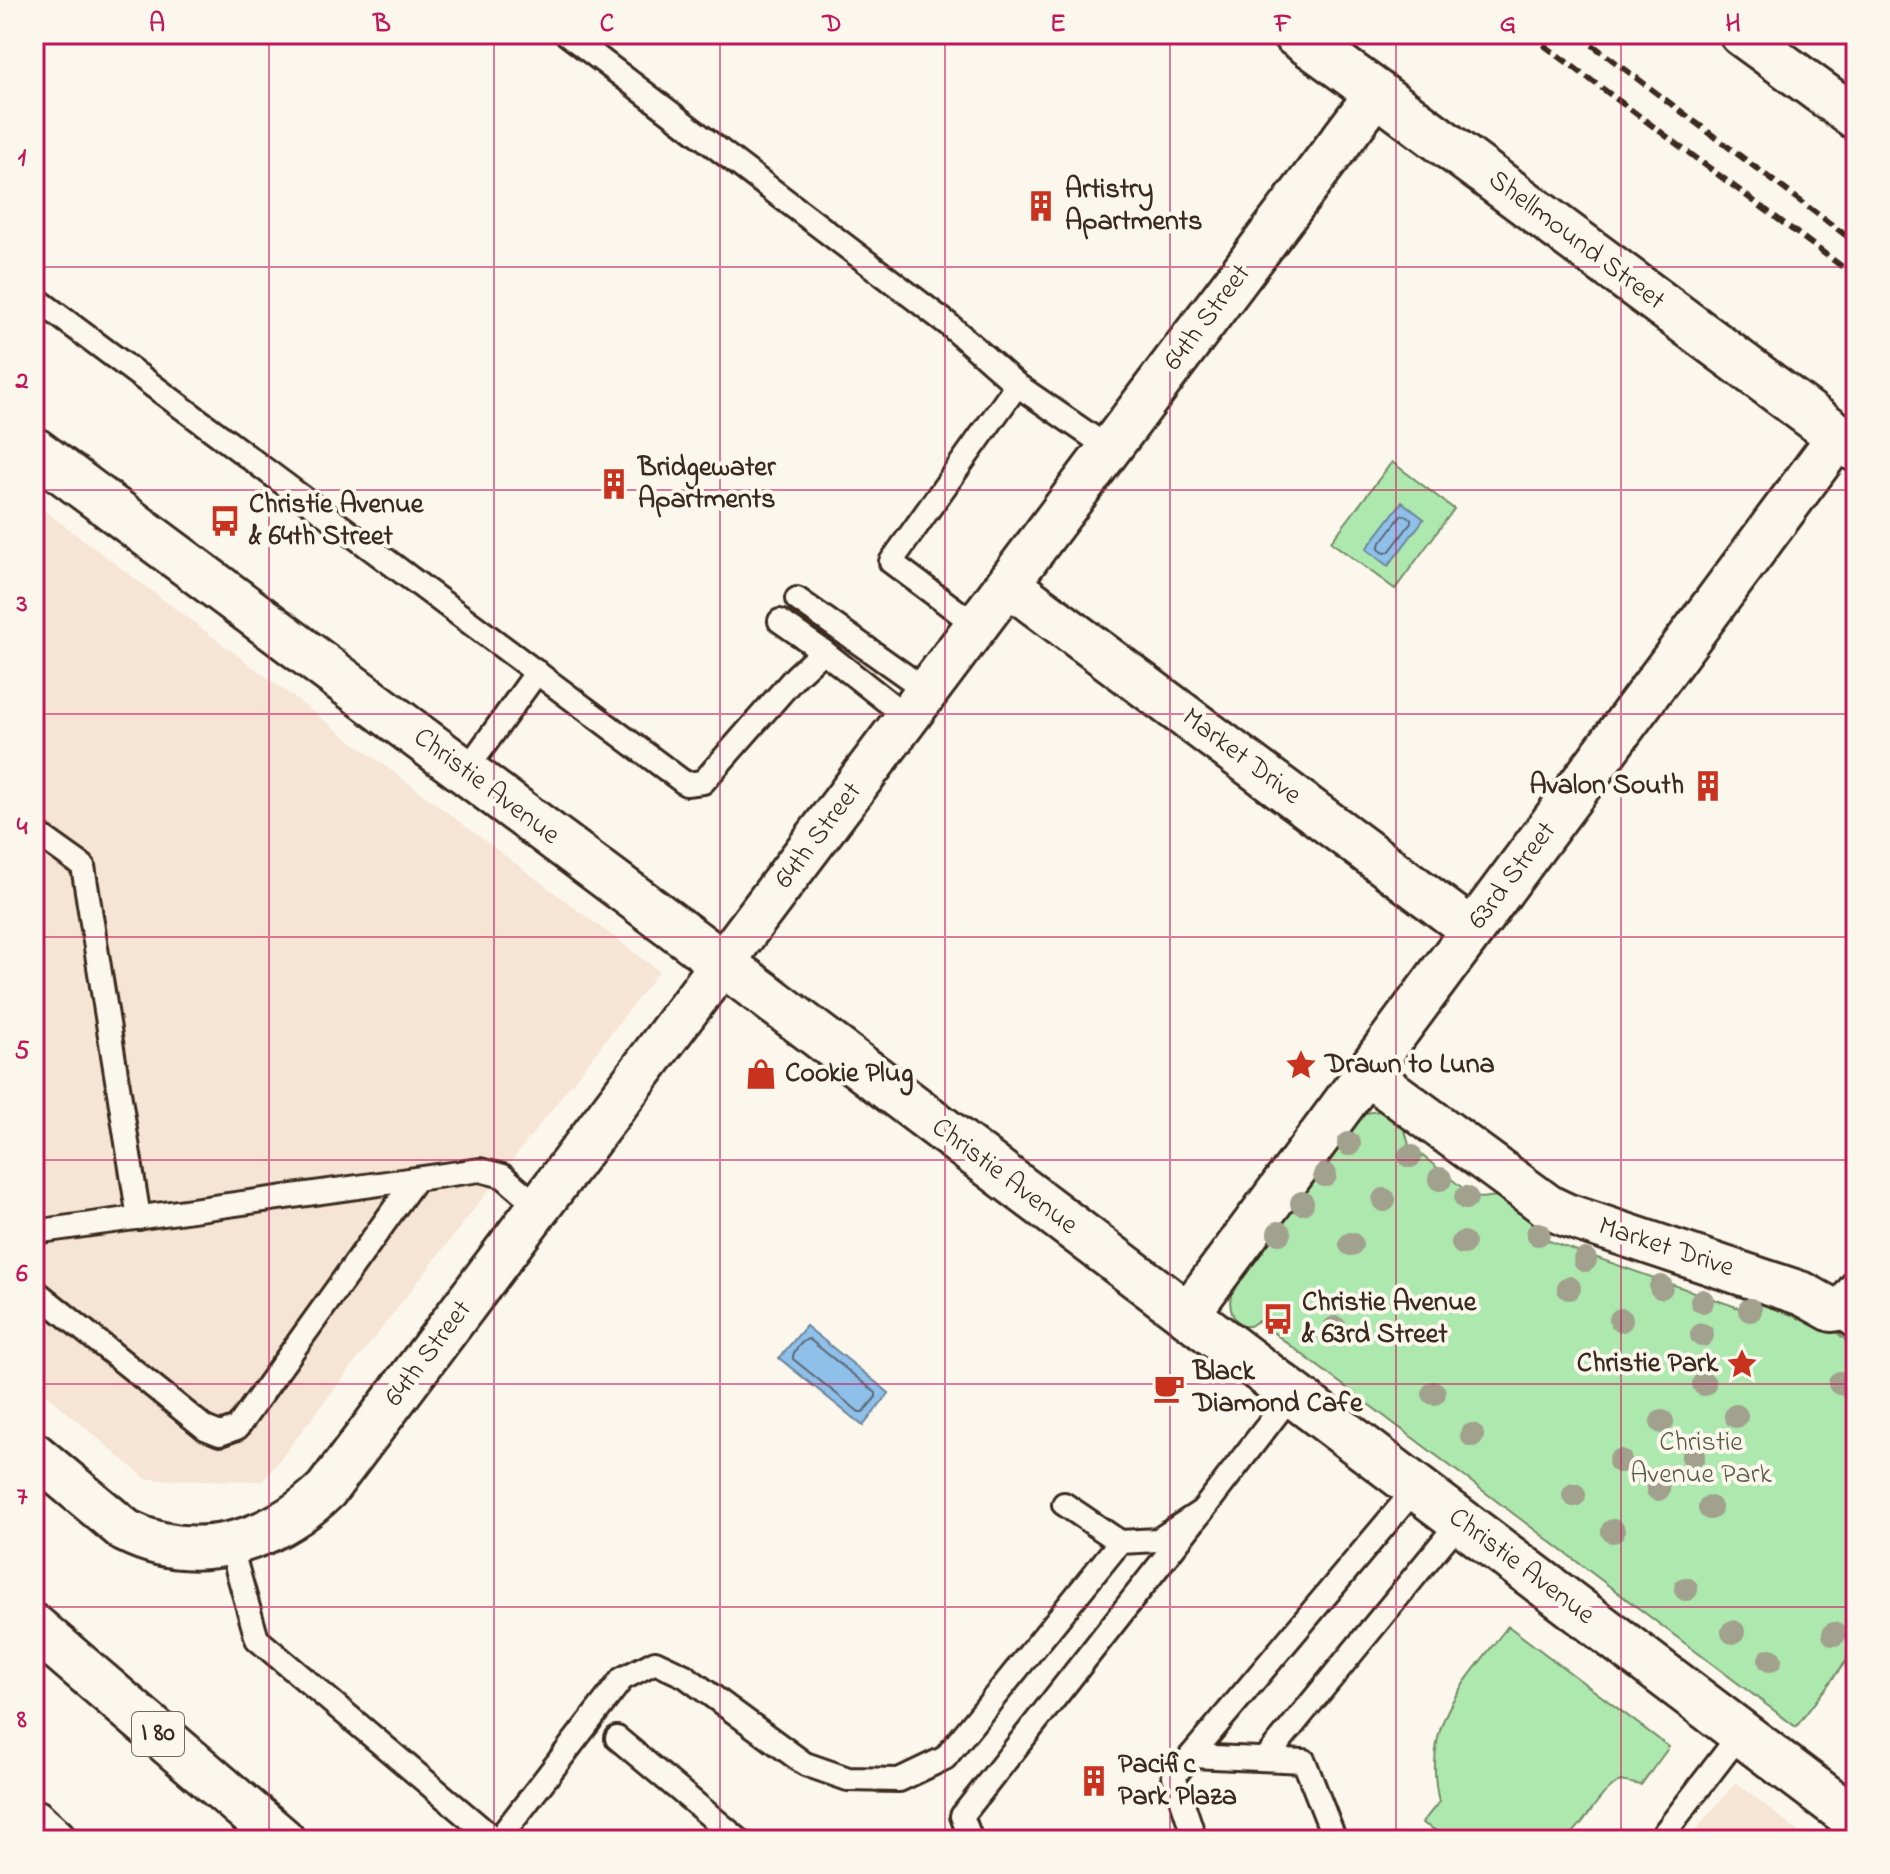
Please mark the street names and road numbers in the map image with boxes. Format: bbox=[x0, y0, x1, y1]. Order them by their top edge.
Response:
street label: Shellmound Street bbox=[1479, 161, 1673, 321]
street label: 64th Street bbox=[1154, 256, 1262, 380]
street label: Market Drive bbox=[1173, 698, 1310, 816]
street label: Christie Avenue bbox=[404, 718, 568, 856]
street label: 64th Street bbox=[765, 774, 873, 898]
street label: 63rd Street bbox=[1459, 813, 1567, 939]
street label: Christie Avenue bbox=[922, 1108, 1086, 1246]
street label: Market Drive bbox=[1593, 1207, 1740, 1289]
street label: 64th Street bbox=[375, 1292, 483, 1416]
street label: Christie Avenue bbox=[1439, 1498, 1603, 1636]
road number: I 80 bbox=[132, 1712, 184, 1756]

